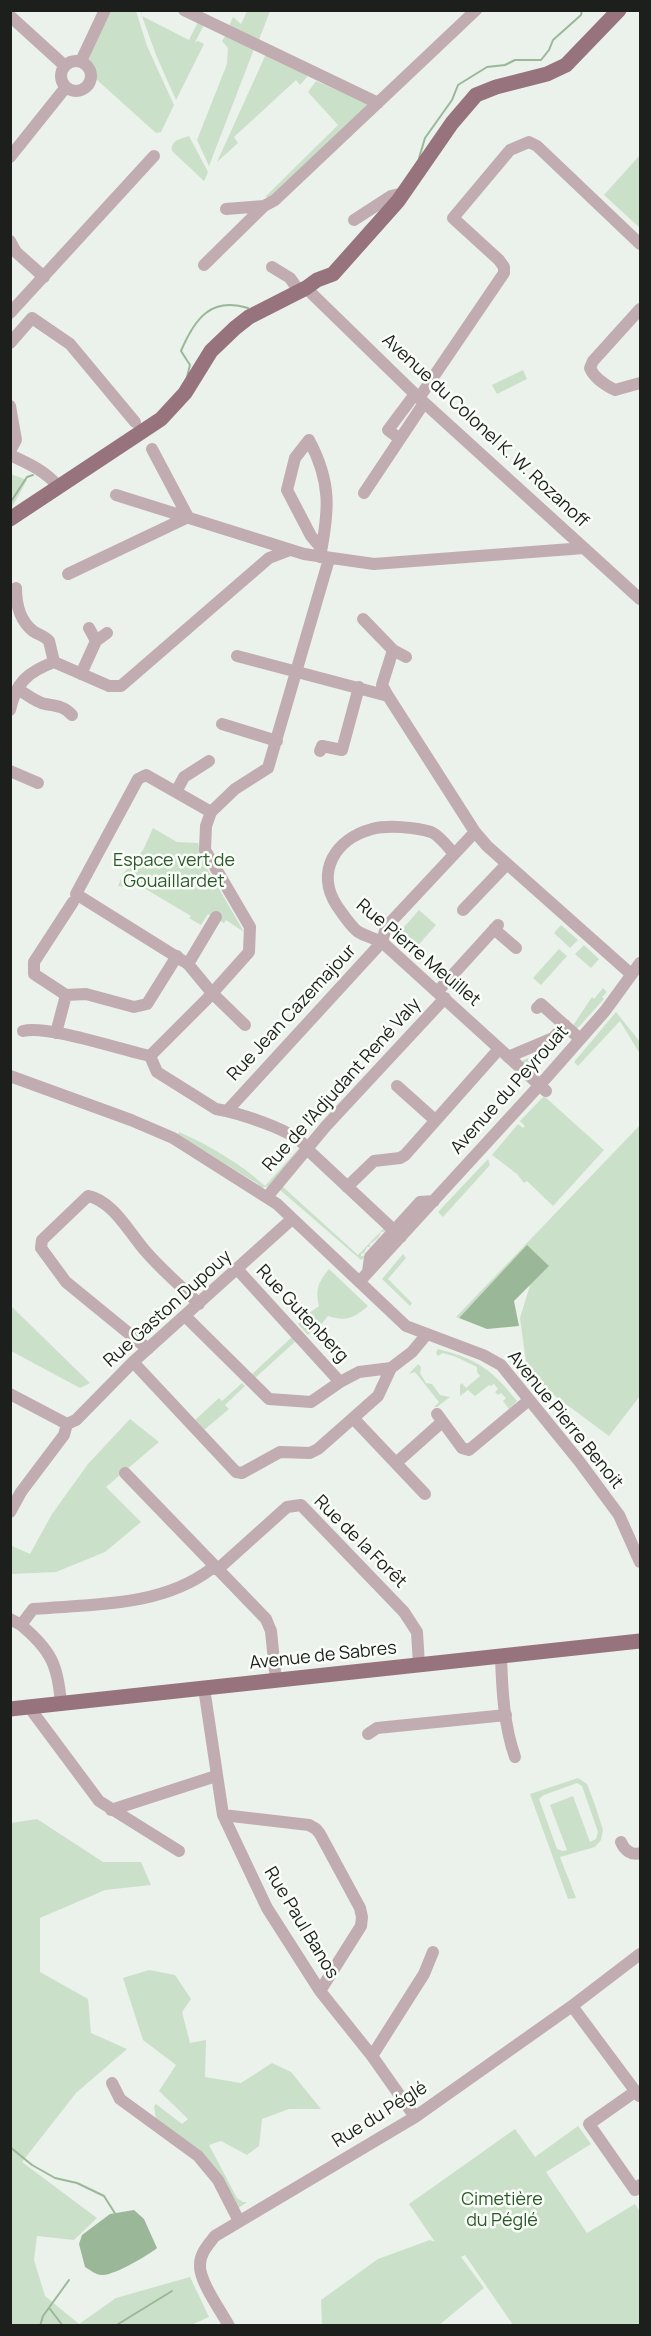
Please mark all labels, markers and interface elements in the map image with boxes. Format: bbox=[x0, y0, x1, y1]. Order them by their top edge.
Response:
street label: Avenue du Colonel K. W. Rozanoff bbox=[377, 330, 593, 532]
park label: Espace vert de Gouaillardet bbox=[113, 850, 235, 892]
street label: Rue Pierre Meuillet bbox=[352, 895, 484, 1011]
street label: Rue Jean Cazemajour bbox=[223, 940, 361, 1086]
street label: Rue de l'Adjudant René Valy bbox=[258, 994, 426, 1176]
street label: Avenue du Peyrouat bbox=[447, 1021, 573, 1159]
street label: Rue Gaston Dupouy bbox=[100, 1246, 236, 1372]
street label: Rue Gutenberg bbox=[251, 1261, 353, 1367]
street label: Avenue Pierre Benoit bbox=[503, 1346, 627, 1494]
street label: Rue de la Forêt bbox=[309, 1491, 411, 1593]
street label: Avenue de Sabres bbox=[248, 1638, 398, 1674]
street label: Rue Paul Banos bbox=[259, 1863, 343, 1983]
street label: Rue du Péglé bbox=[329, 2077, 431, 2153]
park label: Cimetière du Péglé bbox=[461, 2189, 543, 2232]

